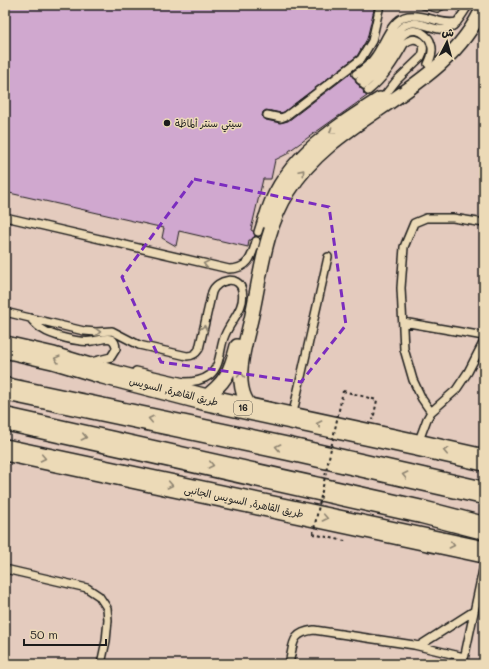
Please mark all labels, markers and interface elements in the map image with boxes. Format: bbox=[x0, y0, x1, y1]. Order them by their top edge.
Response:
north arrow bbox=[427, 22, 467, 62]
text: ش bbox=[441, 23, 455, 40]
place label: سيتي سنتر ألماظة bbox=[175, 116, 242, 133]
marker: سيتي سنتر ألماظة bbox=[162, 118, 172, 128]
one-way arrow bbox=[330, 126, 337, 133]
one-way arrow bbox=[298, 170, 305, 177]
one-way arrow bbox=[203, 260, 210, 269]
one-way arrow bbox=[199, 325, 207, 331]
one-way arrow bbox=[95, 327, 101, 336]
one-way arrow bbox=[54, 355, 61, 364]
one-way arrow bbox=[237, 372, 245, 378]
street label: طريق القاهرة, السويس bbox=[128, 373, 220, 409]
road number: 16 bbox=[234, 401, 252, 415]
one-way arrow bbox=[148, 416, 154, 424]
one-way arrow bbox=[316, 421, 322, 429]
one-way arrow bbox=[81, 432, 87, 440]
one-way arrow bbox=[275, 443, 281, 451]
one-way arrow bbox=[443, 448, 449, 456]
one-way arrow bbox=[40, 453, 46, 461]
one-way arrow bbox=[207, 460, 214, 469]
one-way arrow bbox=[402, 471, 408, 479]
one-way arrow bbox=[167, 480, 173, 488]
street label: طريق القاهرة, السويس الجانبى bbox=[183, 482, 305, 521]
one-way arrow bbox=[322, 513, 328, 521]
one-way arrow bbox=[449, 540, 455, 548]
scale bar bbox=[24, 621, 106, 647]
text: 50 m bbox=[30, 626, 58, 642]

